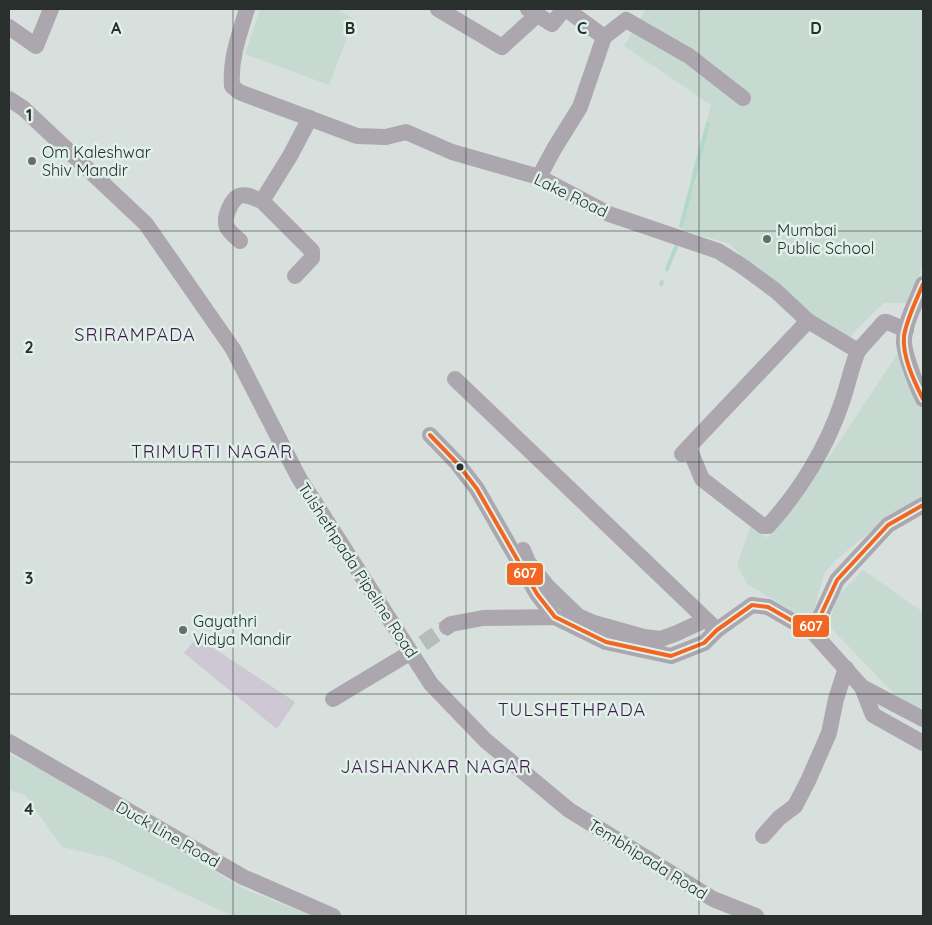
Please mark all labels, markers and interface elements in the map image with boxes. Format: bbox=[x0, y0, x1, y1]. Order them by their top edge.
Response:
text: A bbox=[111, 18, 122, 38]
text: B bbox=[345, 18, 355, 38]
text: C bbox=[577, 18, 587, 38]
text: D bbox=[810, 18, 822, 38]
text: 1 bbox=[26, 105, 32, 125]
place label: Om Kaleshwar Shiv Mandir bbox=[42, 142, 151, 180]
marker: Om Kaleshwar Shiv Mandir bbox=[26, 155, 38, 167]
street label: Lake Road bbox=[531, 169, 611, 221]
place label: Mumbai Public School bbox=[777, 220, 874, 258]
marker: Mumbai Public School bbox=[761, 233, 773, 245]
district label: SRIRAMPADA bbox=[74, 323, 196, 346]
text: 2 bbox=[24, 337, 34, 357]
district label: TRIMURTI NAGAR bbox=[131, 440, 293, 463]
unlabelled marker bbox=[455, 462, 465, 472]
street label: Tulshethpada Pipeline Road bbox=[294, 479, 422, 661]
line badge: 607 bbox=[506, 562, 544, 586]
text: 607 bbox=[513, 564, 537, 582]
text: 3 bbox=[25, 568, 33, 588]
place label: Gayathri Vidya Mandir bbox=[193, 611, 291, 649]
line badge: 607 bbox=[792, 614, 830, 638]
text: 607 bbox=[799, 617, 823, 635]
marker: Gayathri Vidya Mandir bbox=[177, 624, 189, 636]
district label: TULSHETHPADA bbox=[498, 698, 646, 721]
district label: JAISHANKAR NAGAR bbox=[340, 755, 532, 778]
street label: Duck Line Road bbox=[113, 796, 223, 872]
text: 4 bbox=[24, 799, 34, 819]
street label: Tembhipada Road bbox=[585, 814, 711, 904]

